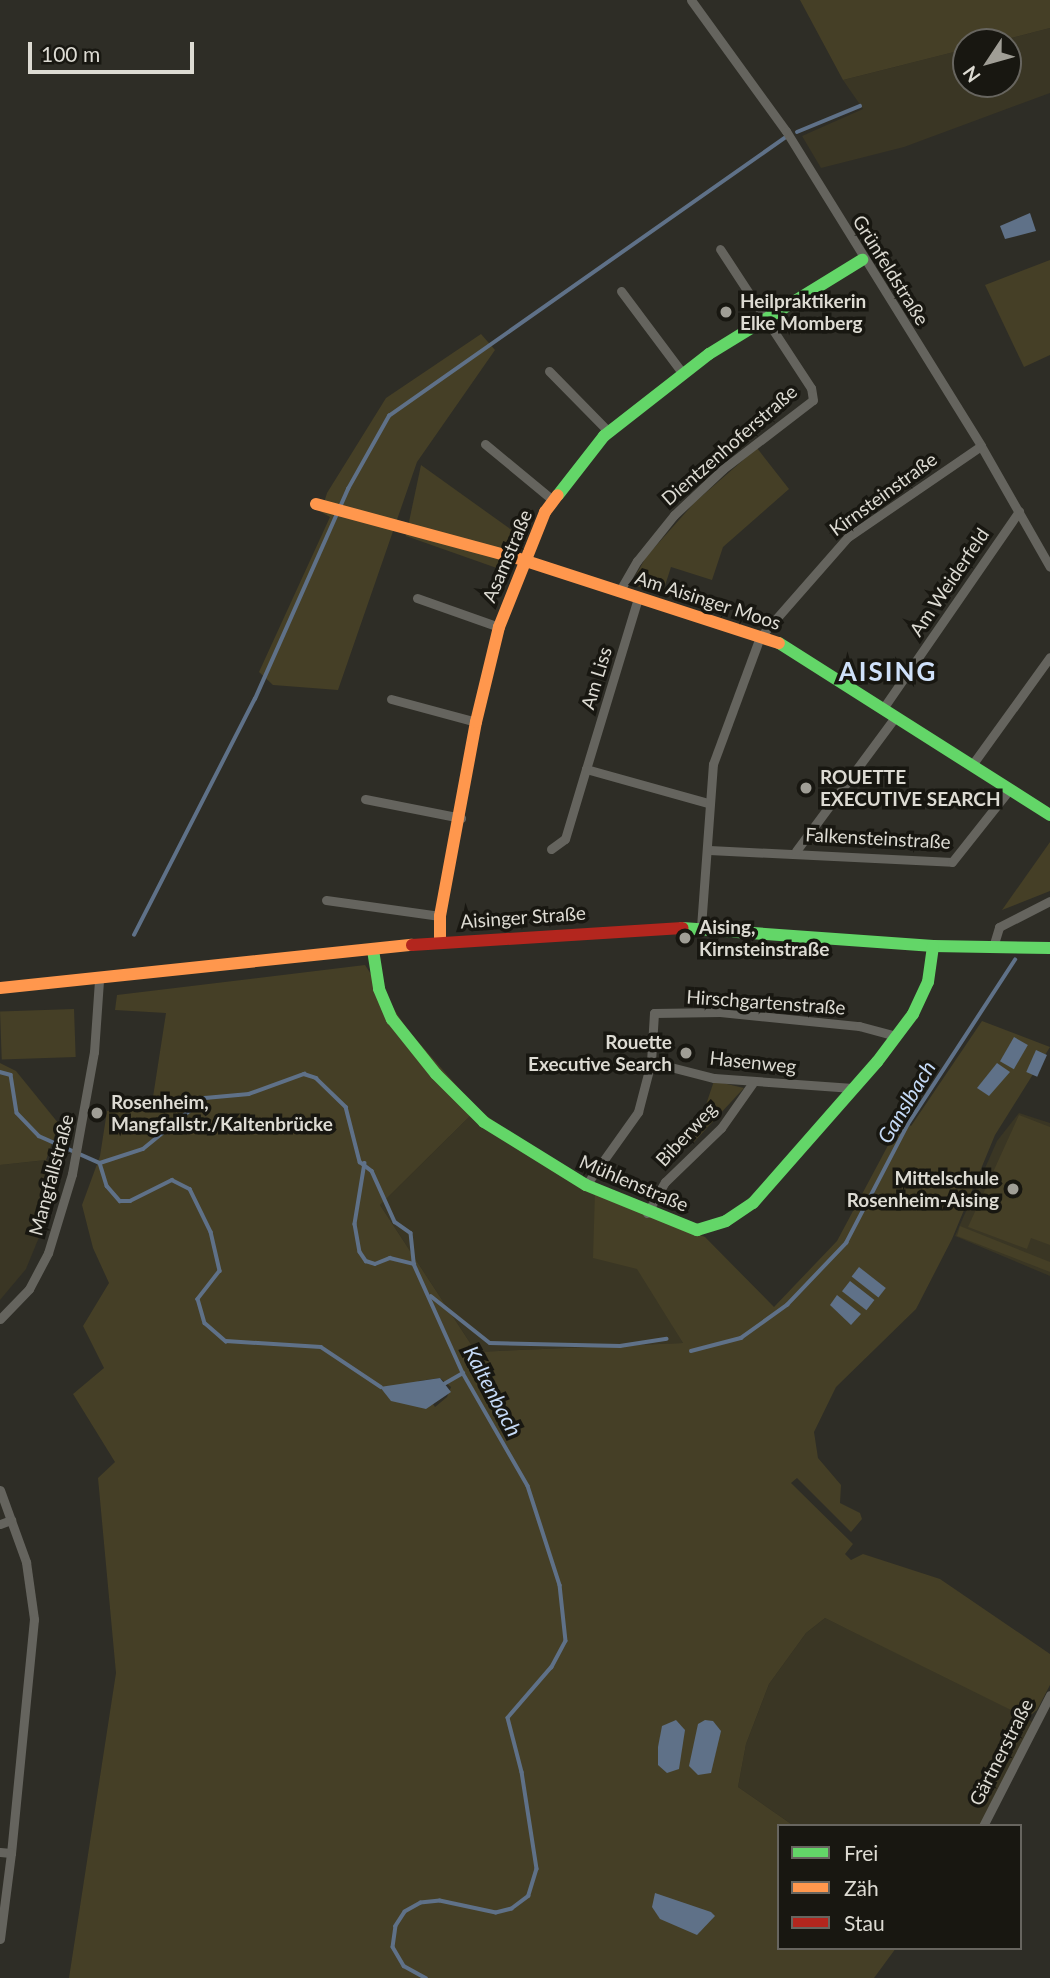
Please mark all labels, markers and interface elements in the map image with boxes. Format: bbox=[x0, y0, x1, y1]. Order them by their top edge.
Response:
scale bar bbox=[32, 28, 198, 72]
north arrow bbox=[952, 28, 1022, 98]
text: 100 m bbox=[41, 41, 100, 66]
text: N bbox=[958, 62, 985, 87]
street label: Grünfeldstraße bbox=[848, 211, 934, 329]
place label: Heilpraktikerin Elke Momberg bbox=[740, 290, 866, 334]
marker: Heilpraktikerin Elke Momberg bbox=[718, 304, 734, 320]
street label: Dientzenhoferstraße bbox=[657, 380, 801, 510]
street label: Kirnsteinstraße bbox=[825, 447, 941, 541]
street label: Asamstraße bbox=[477, 506, 537, 606]
street label: Am Weiderfeld bbox=[904, 524, 994, 640]
street label: Am Aisinger Moos bbox=[632, 566, 784, 634]
street label: Am Liss bbox=[576, 644, 616, 712]
district label: AISING bbox=[839, 656, 937, 688]
place label: ROUETTE EXECUTIVE SEARCH bbox=[820, 766, 1001, 810]
marker: ROUETTE EXECUTIVE SEARCH bbox=[798, 780, 814, 796]
street label: Falkensteinstraße bbox=[805, 823, 951, 853]
street label: Aisinger Straße bbox=[459, 901, 587, 933]
place label: Aising, Kirnsteinstraße bbox=[699, 916, 829, 960]
marker: Aising, Kirnsteinstraße bbox=[677, 930, 693, 946]
street label: Hirschgartenstraße bbox=[686, 985, 846, 1019]
place label: Rouette Executive Search bbox=[528, 1031, 672, 1075]
marker: Rouette Executive Search bbox=[678, 1045, 694, 1061]
street label: Hasenweg bbox=[708, 1046, 798, 1078]
water label: Ganslbach bbox=[872, 1056, 940, 1148]
place label: Rosenheim, Mangfallstr./Kaltenbrücke bbox=[111, 1091, 333, 1135]
street label: Biberweg bbox=[651, 1097, 721, 1171]
marker: Rosenheim, Mangfallstr./Kaltenbrücke bbox=[89, 1105, 105, 1121]
street label: Mangfallstraße bbox=[24, 1112, 78, 1238]
street label: Mühlenstraße bbox=[576, 1150, 692, 1216]
place label: Mittelschule Rosenheim-Aising bbox=[847, 1167, 999, 1211]
marker: Mittelschule Rosenheim-Aising bbox=[1005, 1181, 1021, 1197]
water label: Kaltenbach bbox=[459, 1341, 527, 1441]
street label: Gärtnerstraße bbox=[964, 1695, 1038, 1809]
legend bbox=[777, 1824, 1022, 1950]
text: Frei bbox=[844, 1840, 878, 1865]
text: Zäh bbox=[844, 1875, 879, 1900]
text: Stau bbox=[844, 1910, 885, 1935]

